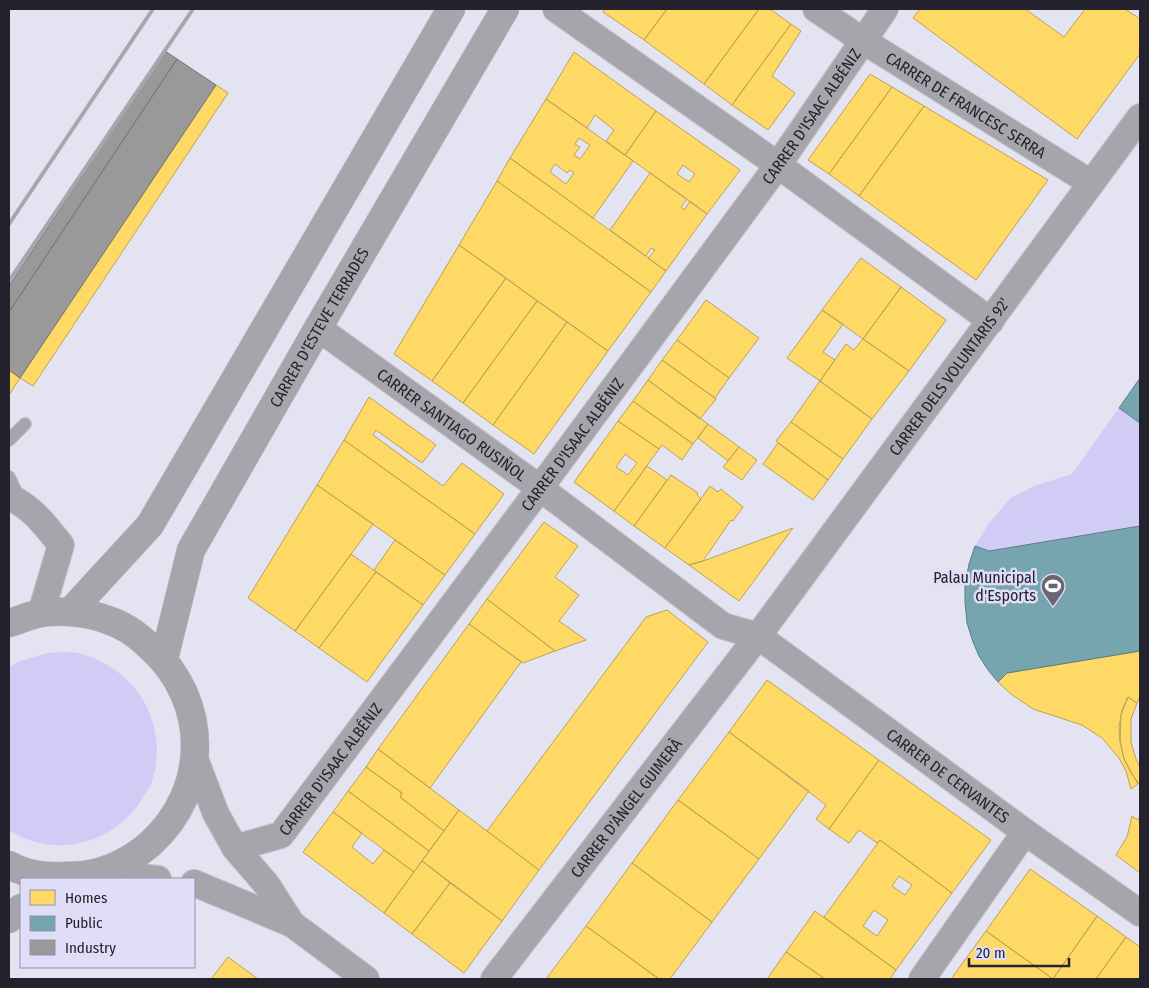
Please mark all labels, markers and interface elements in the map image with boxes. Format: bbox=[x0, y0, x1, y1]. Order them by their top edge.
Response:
street label: CARRER D'ISAAC ALBÉNIZ bbox=[758, 45, 865, 188]
street label: CARRER DE FRANCESC SERRA bbox=[882, 48, 1050, 162]
street label: CARRER D'ESTEVE TERRADES bbox=[265, 244, 373, 411]
street label: CARRER DELS VOLUNTARIS 92' bbox=[885, 294, 1013, 459]
street label: CARRER SANTIAGO RUSIÑOL bbox=[373, 364, 530, 485]
street label: CARRER D'ISAAC ALBÉNIZ bbox=[517, 374, 627, 515]
place label: Palau Municipal d'Esports bbox=[933, 568, 1036, 605]
sports icon: Palau Municipal d'Esports bbox=[1040, 573, 1066, 607]
street label: CARRER D'ISAAC ALBÉNIZ bbox=[275, 699, 386, 839]
street label: CARRER DE CERVANTES bbox=[883, 724, 1013, 827]
street label: CARRER D'ÀNGEL GUIMERÀ bbox=[566, 734, 686, 881]
legend bbox=[20, 878, 195, 968]
text: Homes bbox=[65, 889, 107, 907]
text: Public bbox=[65, 914, 103, 932]
scale bar bbox=[969, 936, 1069, 968]
text: Industry bbox=[65, 939, 116, 957]
text: 20 m bbox=[976, 944, 1006, 962]

